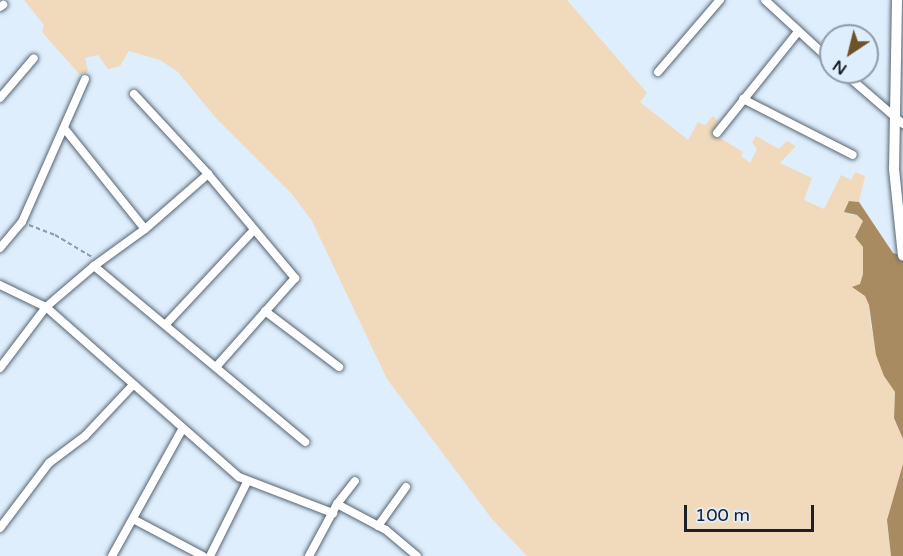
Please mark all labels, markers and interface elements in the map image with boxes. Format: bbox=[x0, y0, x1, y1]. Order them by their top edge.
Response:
north arrow bbox=[819, 24, 879, 84]
text: N bbox=[829, 55, 851, 79]
scale bar bbox=[687, 493, 818, 531]
text: 100 m bbox=[695, 504, 750, 526]

